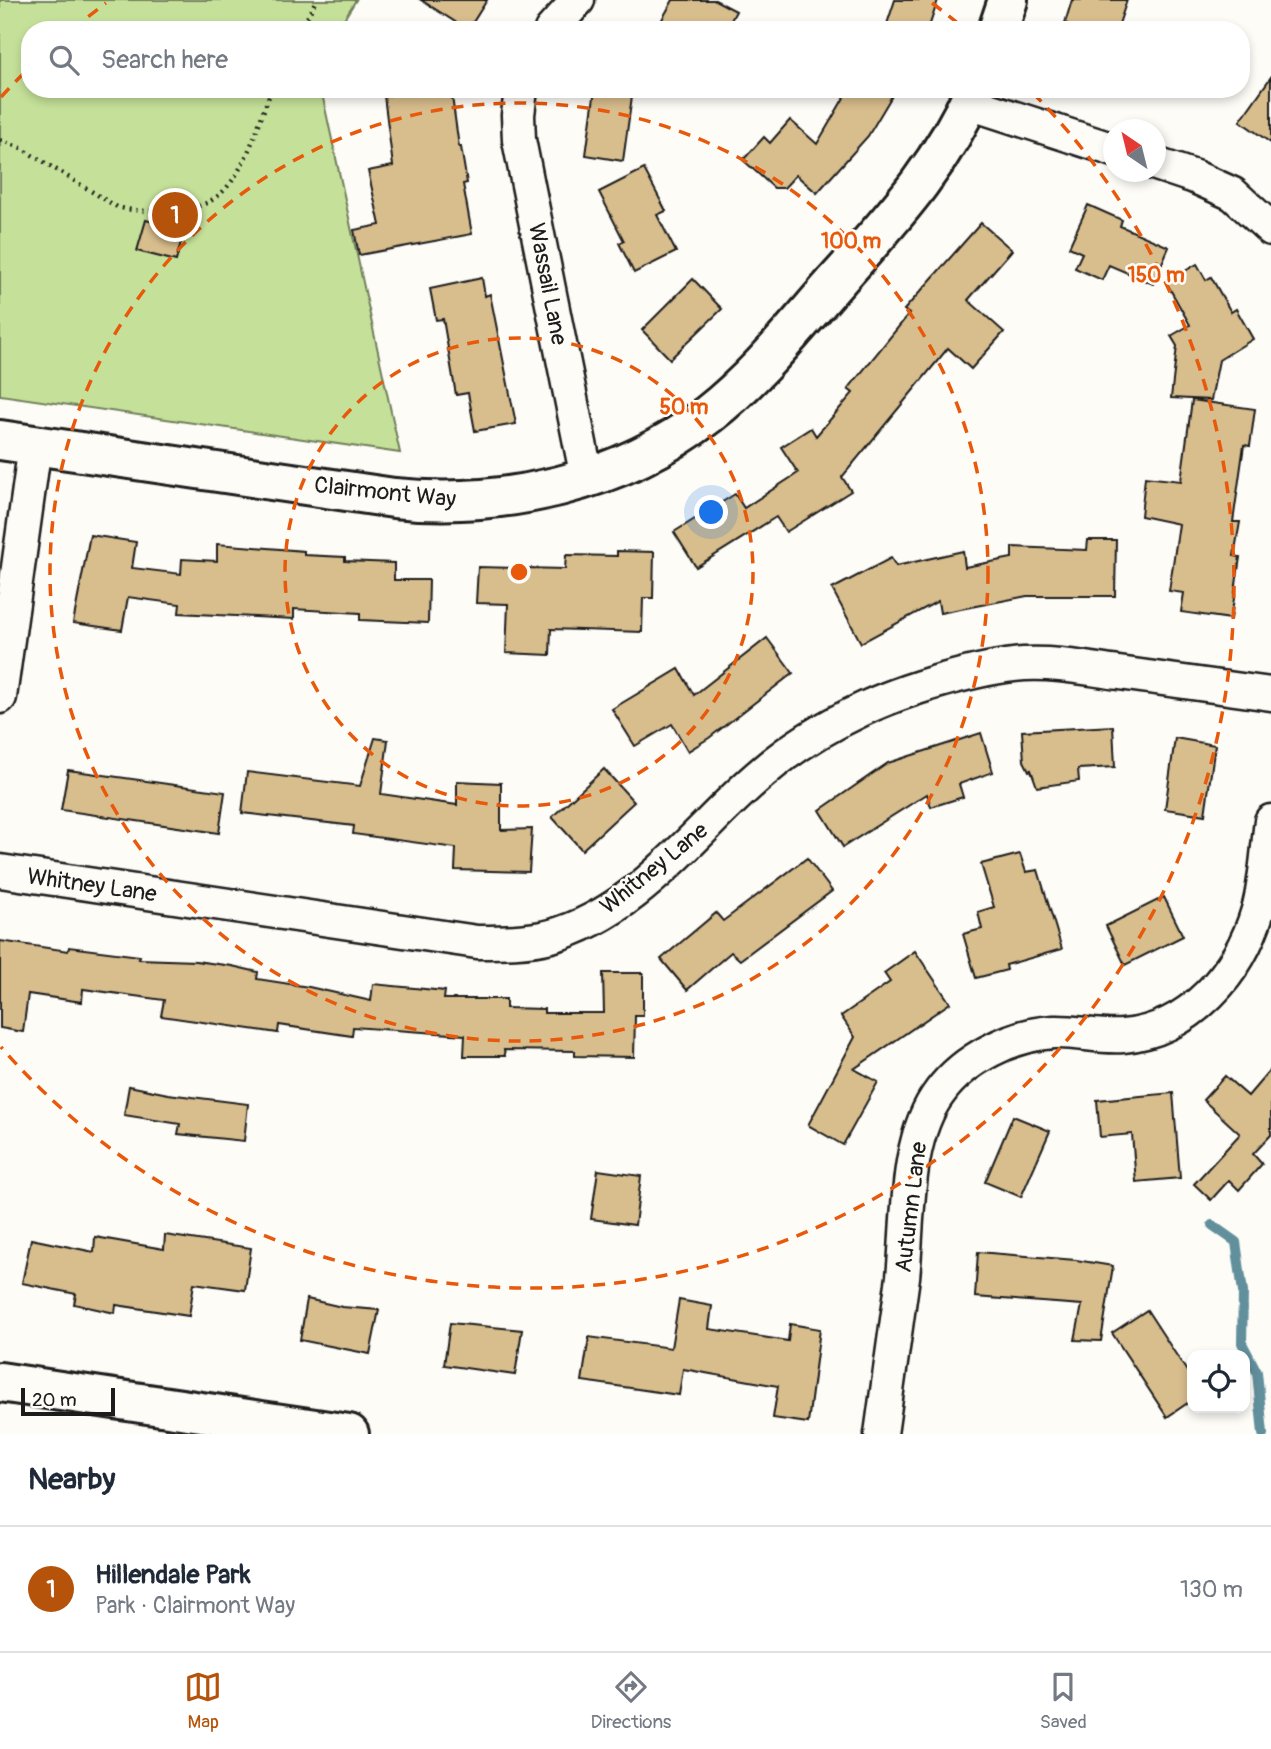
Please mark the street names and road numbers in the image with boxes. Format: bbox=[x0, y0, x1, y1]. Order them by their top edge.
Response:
street label: Wassail Lane bbox=[522, 221, 574, 348]
street label: Clairmont Way bbox=[313, 470, 458, 514]
street label: Whitney Lane bbox=[594, 815, 714, 920]
street label: Whitney Lane bbox=[25, 862, 159, 909]
street label: Autumn Lane bbox=[889, 1139, 933, 1274]

